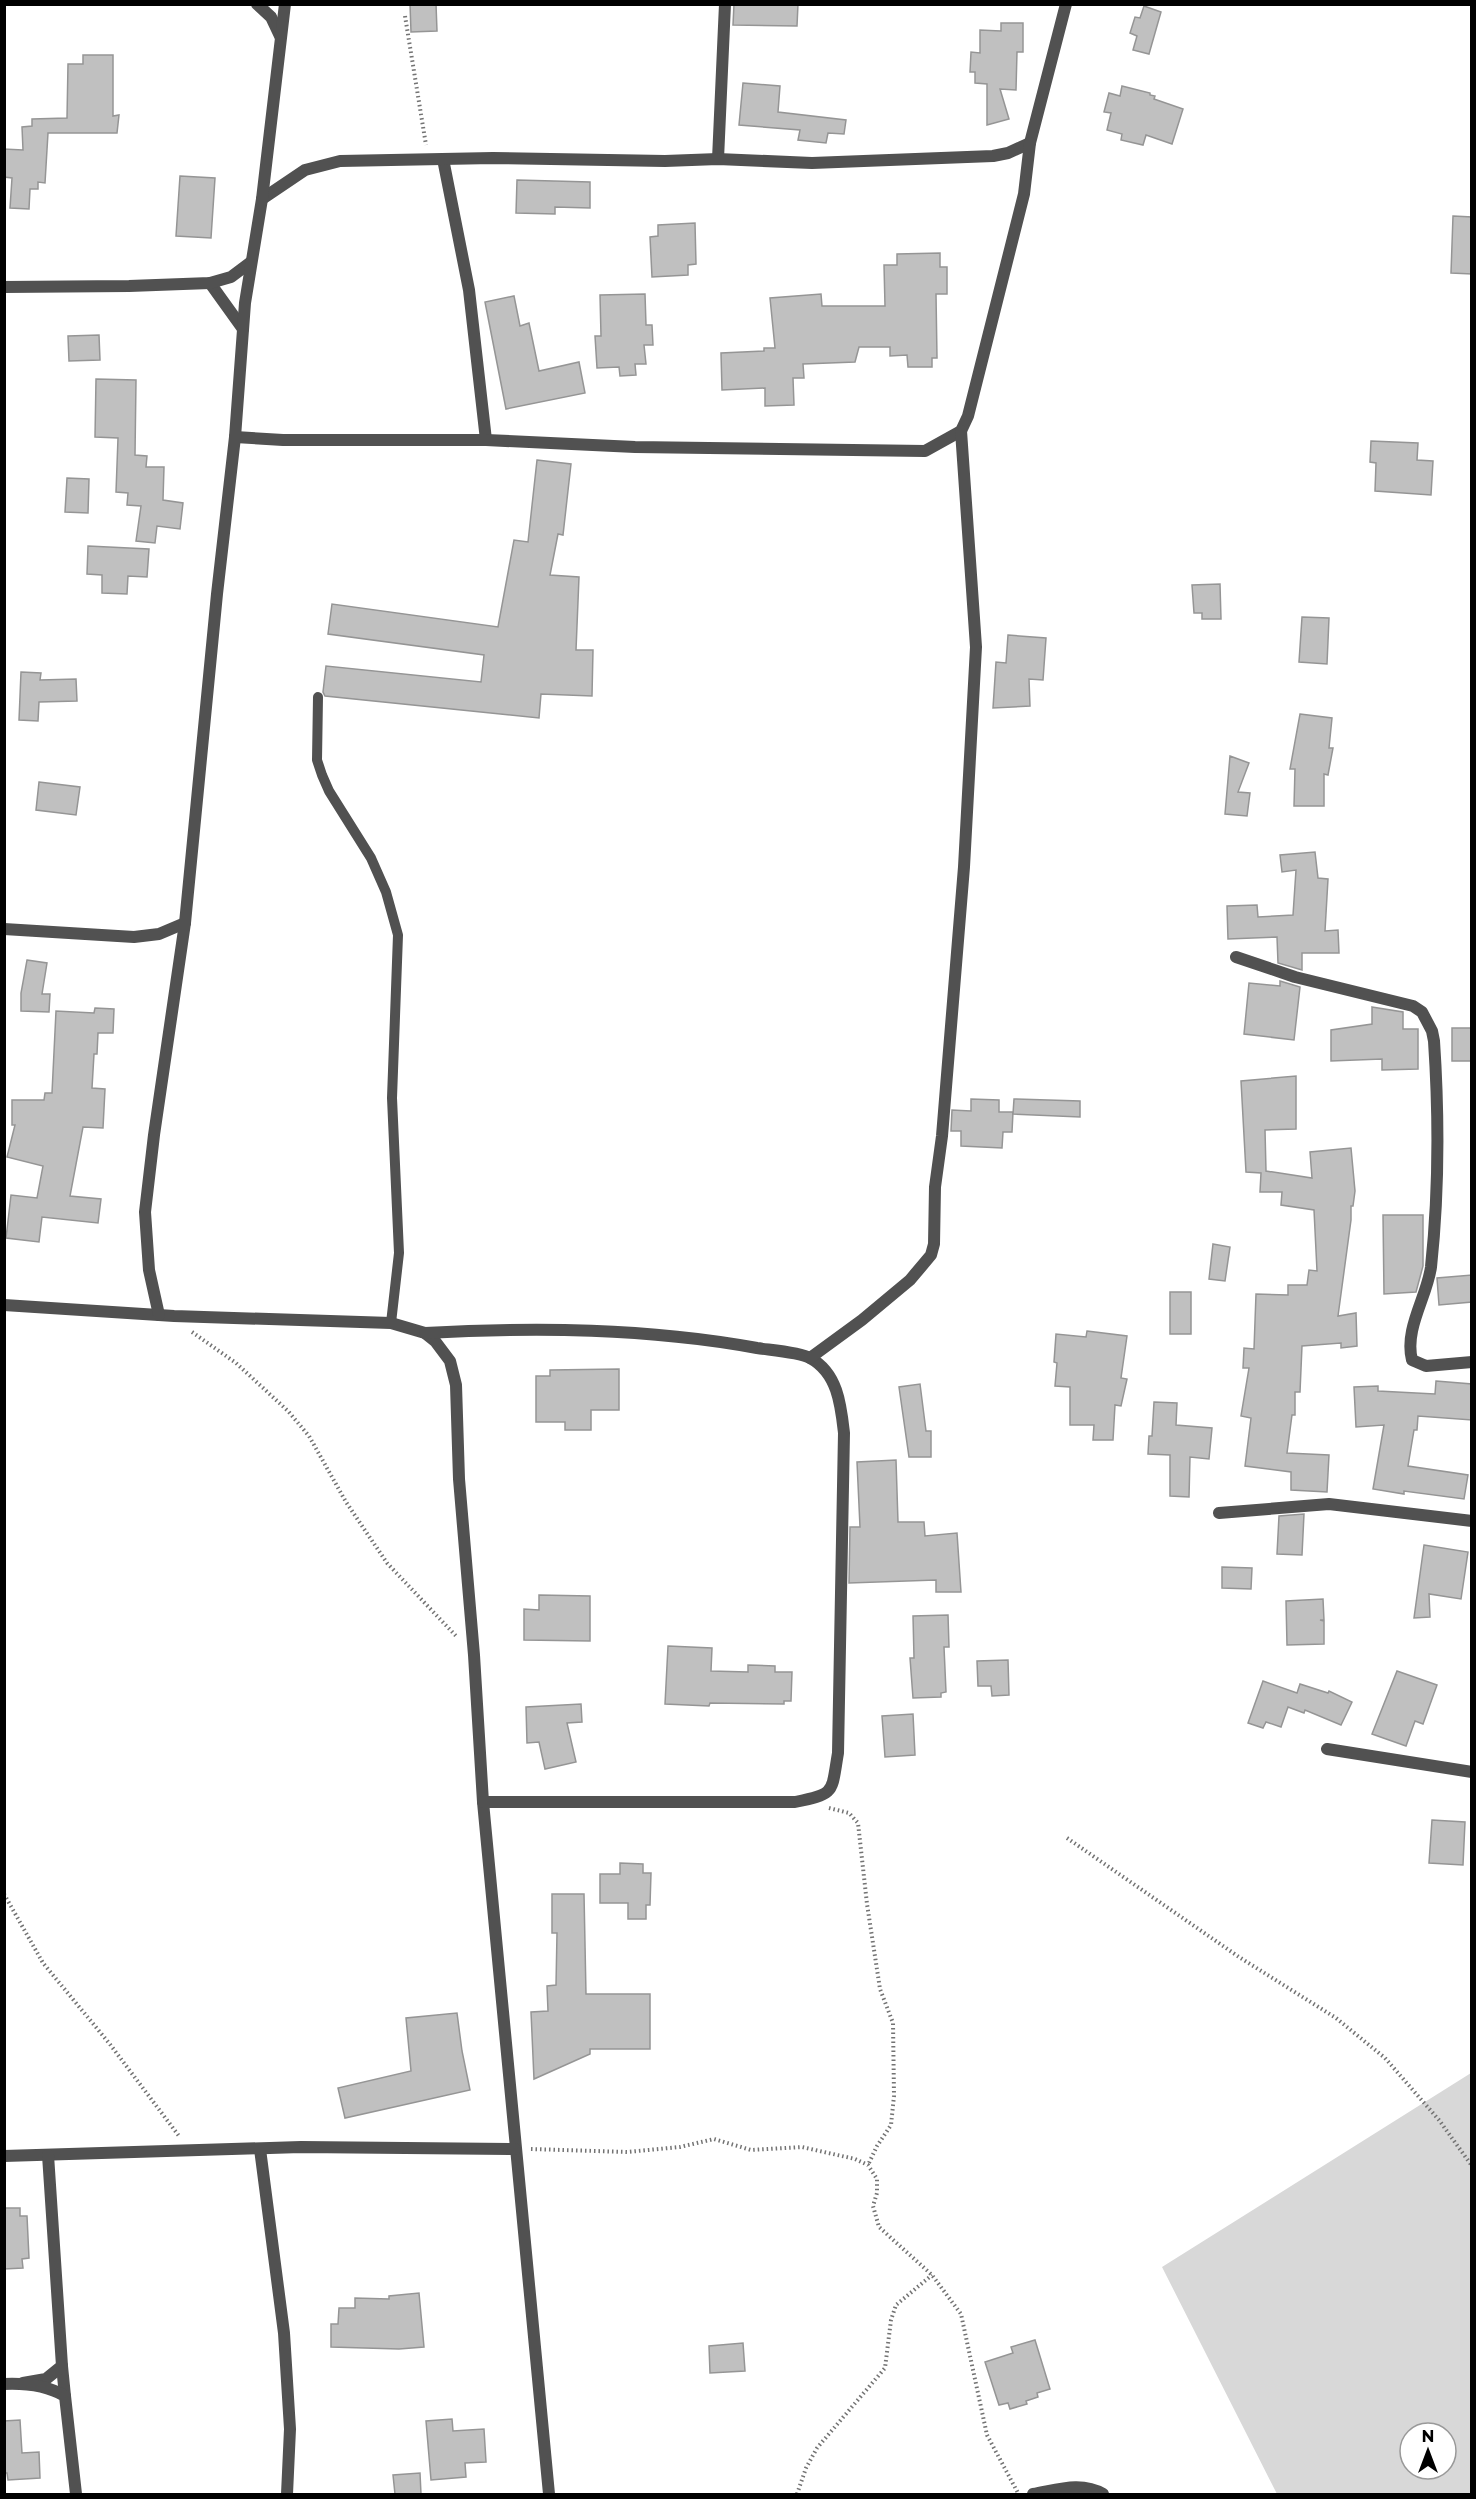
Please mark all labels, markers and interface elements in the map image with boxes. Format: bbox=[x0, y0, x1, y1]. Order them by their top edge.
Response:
north arrow bbox=[1398, 2421, 1458, 2481]
text: N bbox=[1422, 2427, 1434, 2446]

